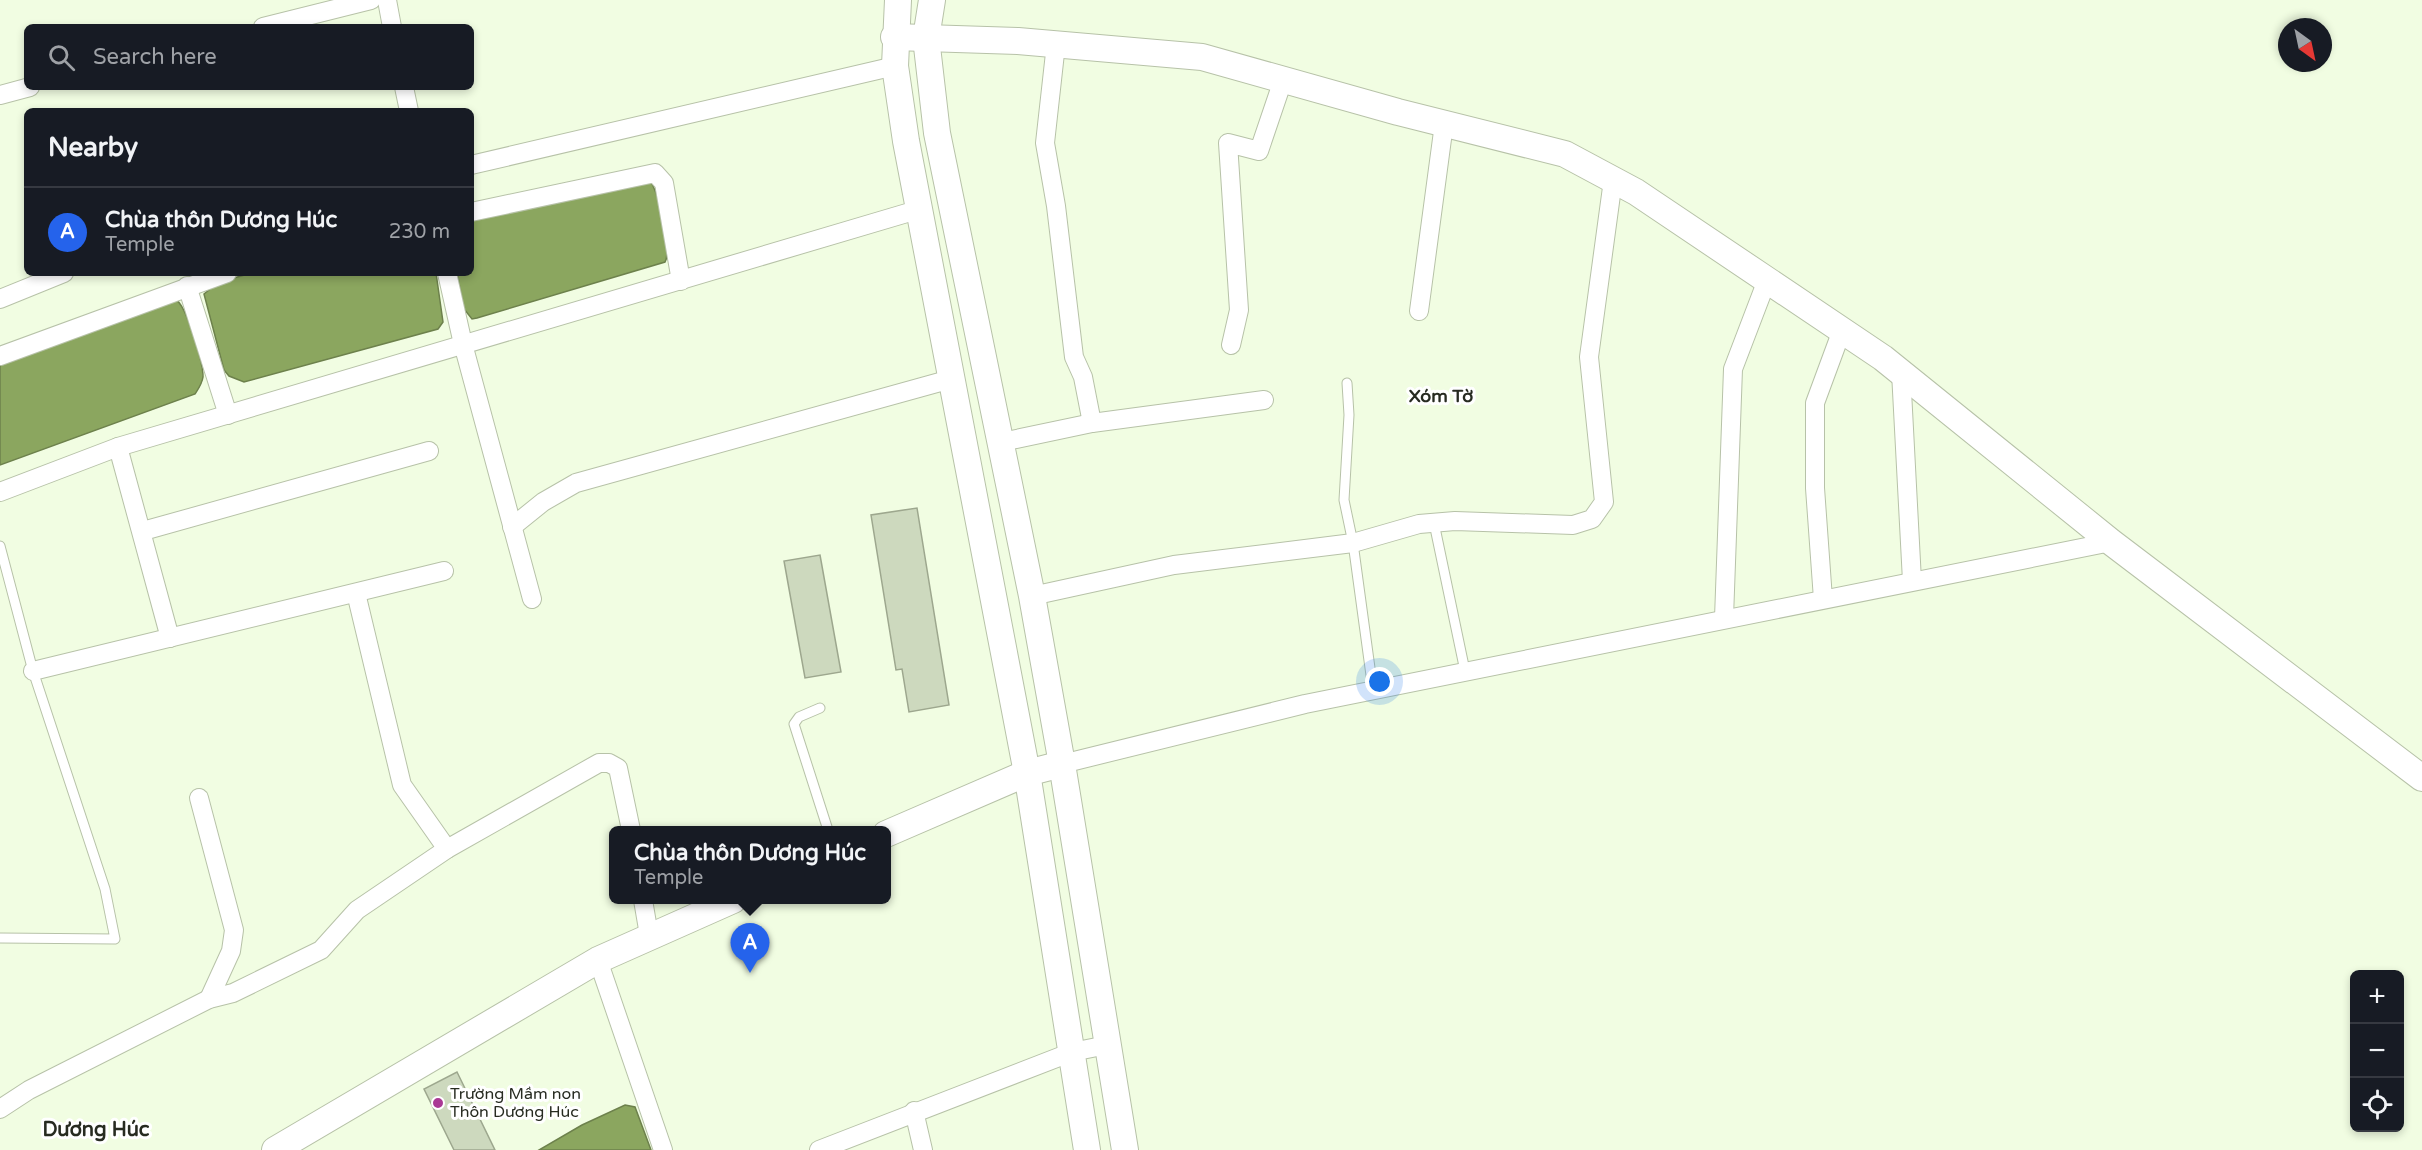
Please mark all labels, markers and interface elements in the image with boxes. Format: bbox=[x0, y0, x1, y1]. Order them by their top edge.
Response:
north arrow bbox=[2278, 18, 2332, 72]
search box bbox=[24, 24, 474, 90]
icon: search bbox=[45, 41, 78, 74]
text: Search here bbox=[93, 44, 217, 70]
text: Nearby bbox=[48, 132, 138, 163]
text: Chùa thôn Dương Húc bbox=[105, 207, 337, 233]
text: A bbox=[60, 220, 75, 244]
text: 230 m bbox=[389, 220, 450, 244]
text: Temple bbox=[105, 233, 175, 257]
district label: Xóm Tờ bbox=[1409, 385, 1473, 407]
your location bbox=[1365, 667, 1394, 696]
popup bbox=[609, 826, 891, 904]
text: Chùa thôn Dương Húc bbox=[634, 840, 866, 866]
text: Temple bbox=[634, 866, 703, 890]
pin: A bbox=[730, 924, 770, 973]
map controls bbox=[2350, 970, 2404, 1132]
button: + bbox=[2350, 970, 2404, 1024]
button: − bbox=[2350, 1024, 2404, 1078]
button: locate bbox=[2350, 1078, 2404, 1132]
place label: Trường Mầm non Thôn Dương Húc bbox=[450, 1084, 581, 1122]
marker: Trường Mầm non Thôn Dương Húc bbox=[431, 1096, 445, 1110]
district label: Dương Húc bbox=[42, 1118, 150, 1142]

